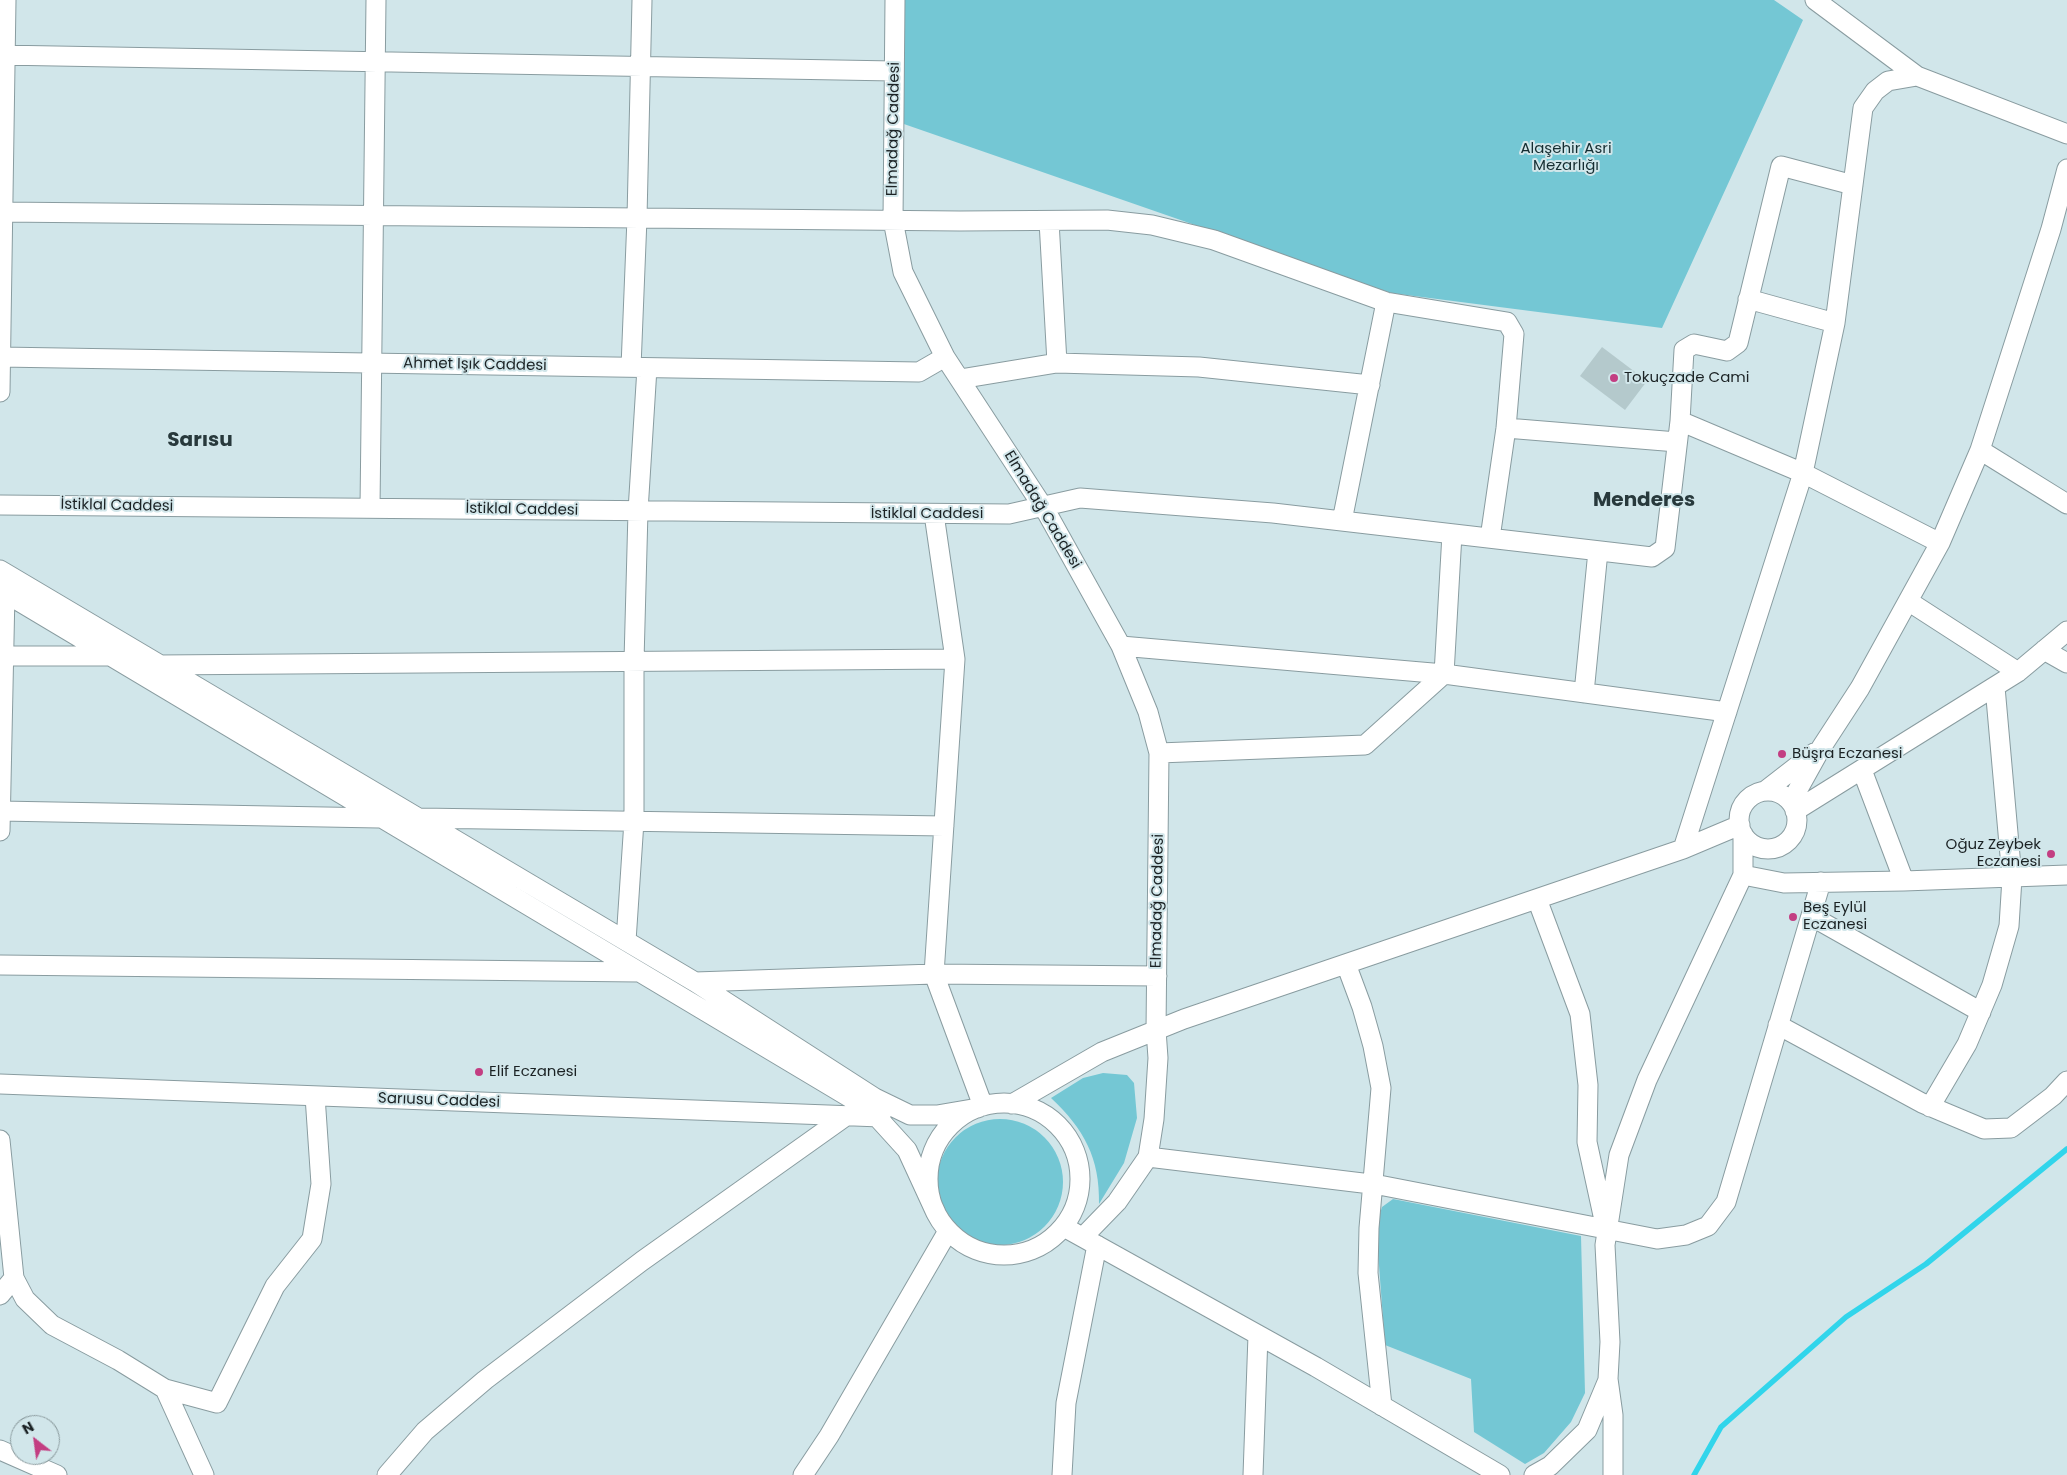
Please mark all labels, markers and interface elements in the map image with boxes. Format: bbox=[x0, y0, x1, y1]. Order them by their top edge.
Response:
street label: Elmadağ Caddesi bbox=[884, 62, 904, 196]
park label: Alaşehir Asri Mezarlığı bbox=[1520, 140, 1612, 175]
street label: Ahmet Işık Caddesi bbox=[403, 355, 547, 375]
place label: Tokuçzade Cami bbox=[1624, 369, 1749, 387]
marker: Tokuçzade Cami bbox=[1608, 372, 1620, 384]
district label: Sarısu bbox=[167, 429, 233, 453]
street label: Elmadağ Caddesi bbox=[1000, 448, 1084, 572]
district label: Menderes bbox=[1593, 489, 1695, 513]
street label: İstiklal Caddesi bbox=[60, 496, 174, 516]
street label: İstiklal Caddesi bbox=[465, 500, 579, 520]
street label: İstiklal Caddesi bbox=[871, 505, 983, 523]
place label: Büşra Eczanesi bbox=[1792, 745, 1903, 763]
marker: Büşra Eczanesi bbox=[1776, 748, 1788, 760]
street label: Elmadağ Caddesi bbox=[1148, 834, 1168, 968]
place label: Oğuz Zeybek Eczanesi bbox=[1946, 836, 2041, 871]
marker: Oğuz Zeybek Eczanesi bbox=[2045, 848, 2057, 860]
place label: Beş Eylül Eczanesi bbox=[1803, 899, 1867, 934]
marker: Beş Eylül Eczanesi bbox=[1787, 911, 1799, 923]
place label: Elif Eczanesi bbox=[489, 1063, 577, 1081]
marker: Elif Eczanesi bbox=[473, 1066, 485, 1078]
street label: Sarıusu Caddesi bbox=[378, 1090, 500, 1112]
north arrow bbox=[10, 1415, 60, 1465]
text: N bbox=[18, 1417, 38, 1439]

